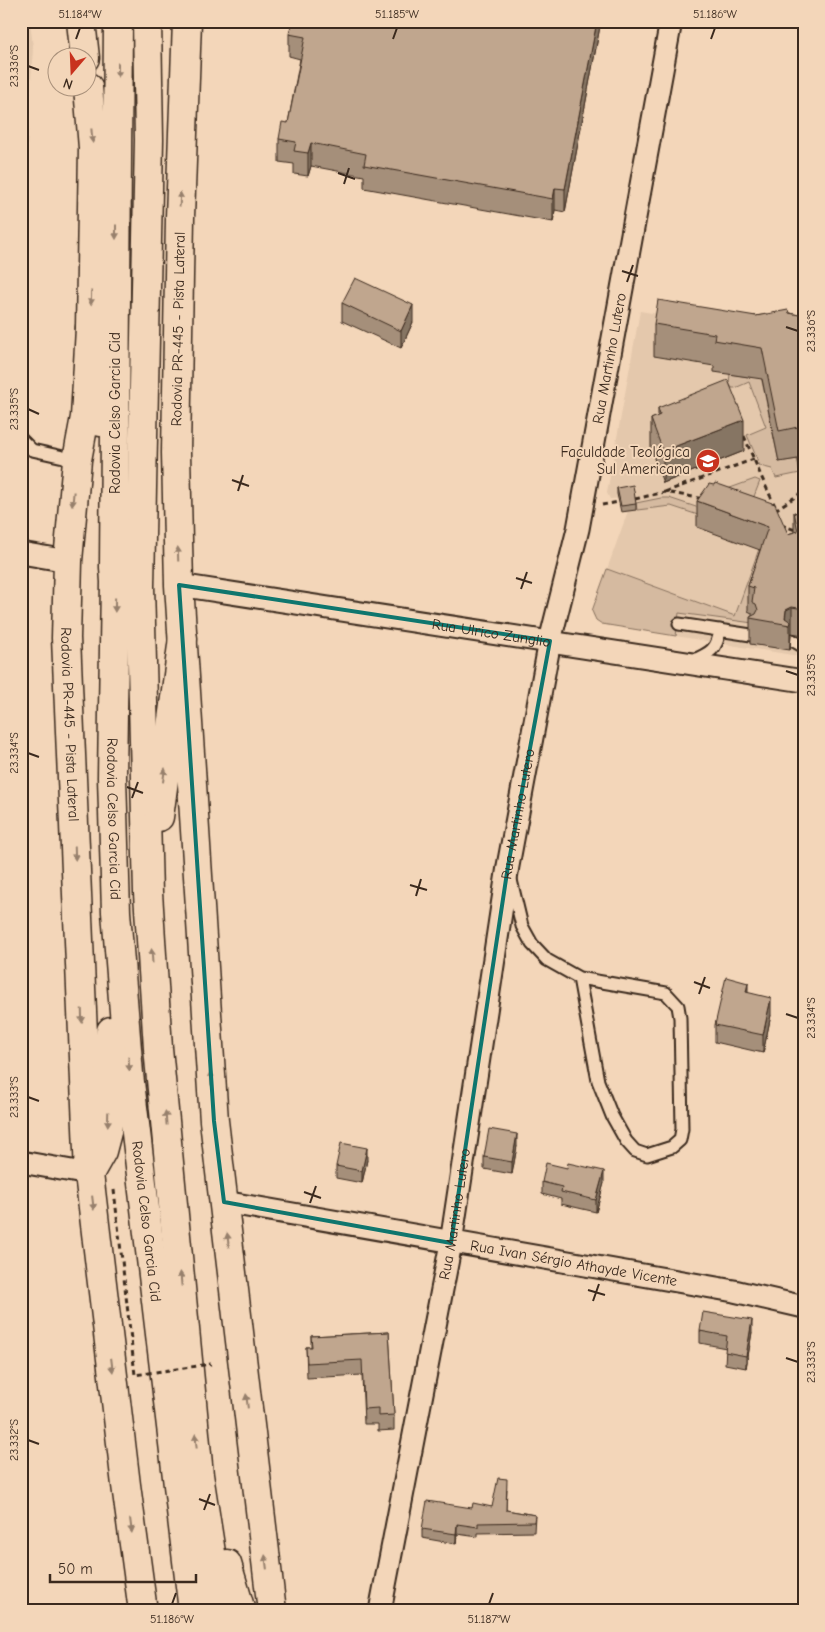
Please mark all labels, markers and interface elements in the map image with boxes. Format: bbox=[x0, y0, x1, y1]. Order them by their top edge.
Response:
text: 51.184°W bbox=[58, 7, 102, 21]
text: 51.185°W bbox=[375, 7, 420, 21]
text: 51.186°W bbox=[693, 7, 738, 21]
text: 23.336°S bbox=[7, 44, 21, 87]
north arrow bbox=[48, 48, 98, 98]
one-way arrow bbox=[114, 62, 122, 78]
text: N bbox=[61, 74, 75, 93]
one-way arrow bbox=[88, 128, 96, 144]
one-way arrow bbox=[177, 191, 185, 207]
one-way arrow bbox=[112, 225, 120, 241]
street label: Rodovia PR-445 - Pista Lateral bbox=[167, 232, 189, 426]
one-way arrow bbox=[87, 290, 95, 306]
street label: Rua Martinho Lutero bbox=[588, 291, 630, 425]
text: 23.336°S bbox=[804, 309, 818, 352]
street label: Rodovia Celso Garcia Cid bbox=[106, 332, 124, 494]
text: 23.335°S bbox=[7, 387, 21, 430]
place label: Faculdade Teológica Sul Americana bbox=[560, 443, 690, 478]
school or university icon: Faculdade Teológica Sul Americana bbox=[695, 448, 721, 474]
one-way arrow bbox=[69, 491, 77, 507]
one-way arrow bbox=[174, 546, 182, 562]
one-way arrow bbox=[111, 597, 119, 613]
street label: Rua Ulrico Zunglio bbox=[431, 615, 552, 651]
street label: Rodovia PR-445 - Pista Lateral bbox=[57, 627, 83, 822]
text: 23.335°S bbox=[804, 653, 818, 696]
text: 23.334°S bbox=[7, 732, 21, 774]
street label: Rodovia Celso Garcia Cid bbox=[103, 738, 125, 900]
street label: Rua Martinho Lutero bbox=[497, 747, 539, 881]
one-way arrow bbox=[161, 767, 169, 783]
one-way arrow bbox=[72, 845, 80, 861]
one-way arrow bbox=[148, 947, 156, 963]
text: 23.334°S bbox=[804, 997, 818, 1039]
one-way arrow bbox=[79, 1008, 87, 1024]
one-way arrow bbox=[125, 1057, 133, 1073]
one-way arrow bbox=[207, 1070, 215, 1086]
text: 23.333°S bbox=[7, 1076, 21, 1118]
one-way arrow bbox=[161, 1109, 169, 1125]
one-way arrow bbox=[103, 1111, 111, 1127]
street label: Rodovia Celso Garcia Cid bbox=[128, 1140, 165, 1303]
street label: Rua Martinho Lutero bbox=[435, 1147, 474, 1281]
one-way arrow bbox=[89, 1195, 97, 1211]
one-way arrow bbox=[224, 1231, 232, 1247]
street label: Rua Ivan Sérgio Athayde Vicente bbox=[469, 1236, 679, 1290]
one-way arrow bbox=[177, 1271, 185, 1287]
text: 23.333°S bbox=[804, 1341, 818, 1383]
one-way arrow bbox=[108, 1357, 116, 1373]
one-way arrow bbox=[243, 1393, 251, 1409]
text: 23.332°S bbox=[7, 1419, 21, 1461]
one-way arrow bbox=[192, 1433, 200, 1449]
one-way arrow bbox=[127, 1518, 135, 1534]
scale bar bbox=[50, 1552, 196, 1584]
one-way arrow bbox=[262, 1554, 270, 1570]
text: 50 m bbox=[58, 1560, 93, 1578]
text: 51.186°W bbox=[150, 1612, 195, 1626]
text: 51.187°W bbox=[467, 1612, 511, 1626]

